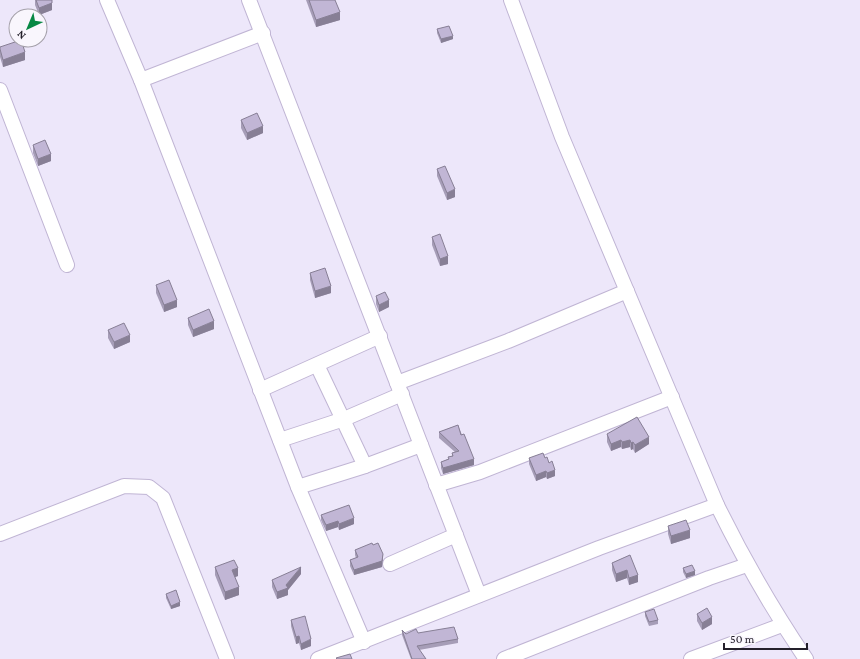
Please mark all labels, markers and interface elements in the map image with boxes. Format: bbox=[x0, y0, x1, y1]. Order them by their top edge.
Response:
north arrow bbox=[8, 8, 48, 48]
text: N bbox=[14, 28, 28, 42]
scale bar bbox=[724, 625, 807, 651]
text: 50 m bbox=[730, 632, 755, 646]

